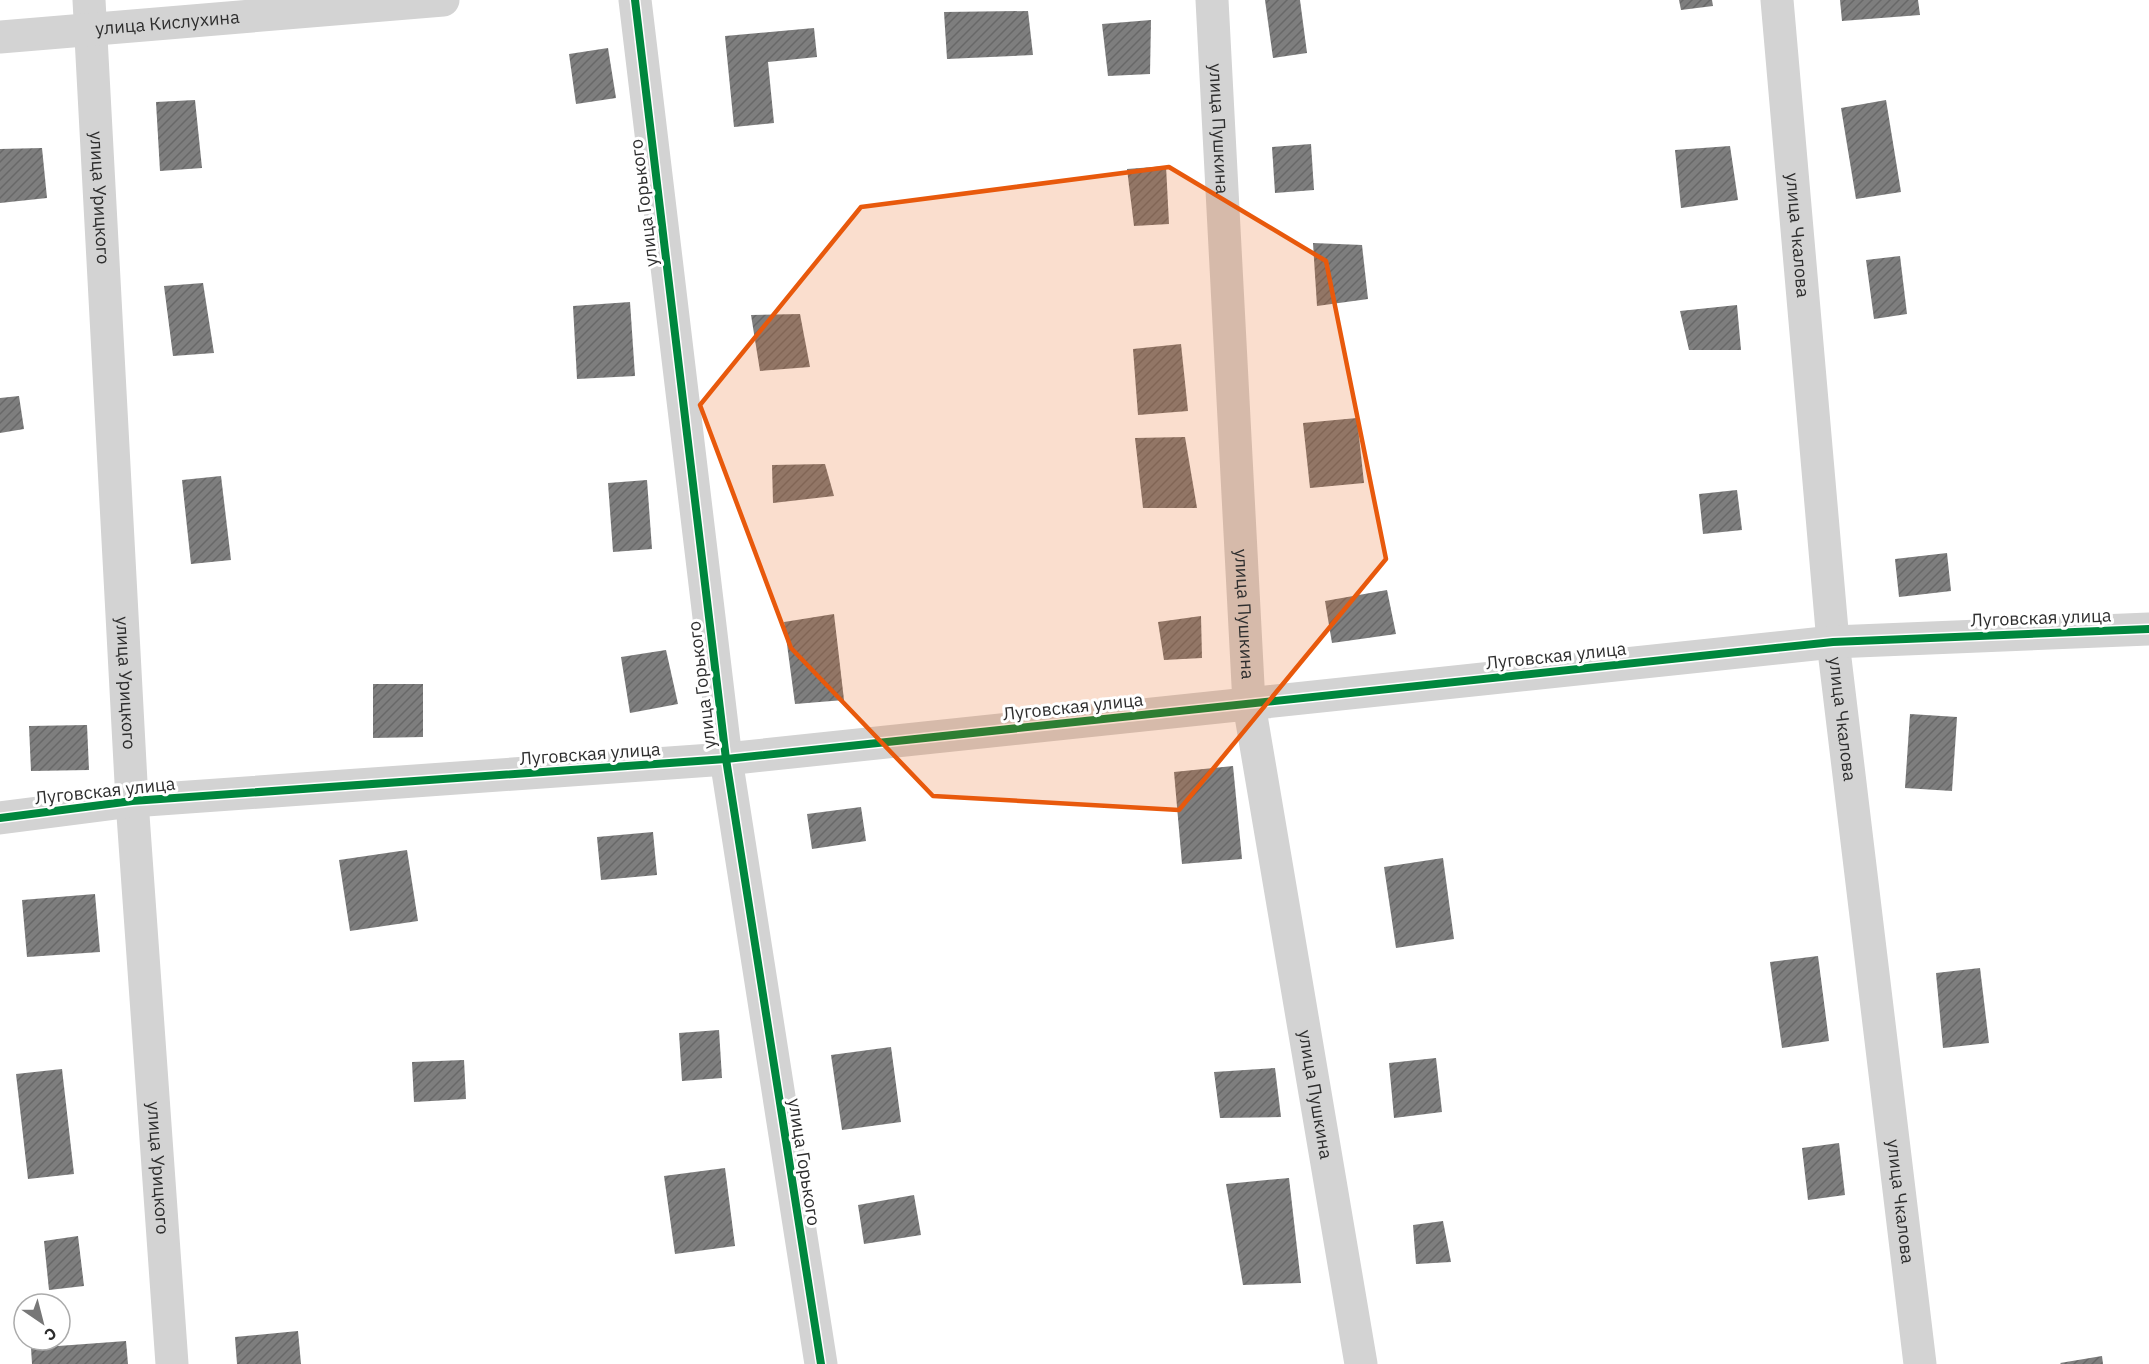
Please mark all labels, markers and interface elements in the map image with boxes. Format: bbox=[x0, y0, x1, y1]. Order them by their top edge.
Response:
street label: улица Кислухина bbox=[94, 5, 241, 40]
street label: улица Пушкина bbox=[1204, 63, 1234, 195]
street label: улица Урицкого bbox=[85, 130, 115, 265]
street label: улица Горького bbox=[624, 138, 663, 268]
street label: улица Чкалова bbox=[1781, 172, 1815, 299]
street label: улица Пушкина bbox=[1230, 548, 1260, 680]
street label: Луговская улица bbox=[1970, 604, 2112, 631]
street label: улица Урицкого bbox=[111, 616, 141, 750]
street label: улица Горького bbox=[682, 620, 721, 750]
street label: Луговская улица bbox=[1485, 637, 1628, 674]
street label: улица Чкалова bbox=[1824, 655, 1862, 783]
street label: Луговская улица bbox=[1002, 688, 1145, 725]
street label: Луговская улица bbox=[519, 737, 661, 770]
street label: Луговская улица bbox=[34, 772, 177, 809]
street label: улица Пушкина bbox=[1293, 1028, 1338, 1161]
street label: улица Горького bbox=[783, 1097, 826, 1227]
street label: улица Урицкого bbox=[142, 1101, 175, 1235]
street label: улица Чкалова bbox=[1882, 1138, 1920, 1265]
north arrow bbox=[12, 1292, 72, 1352]
text: С bbox=[41, 1323, 61, 1345]

